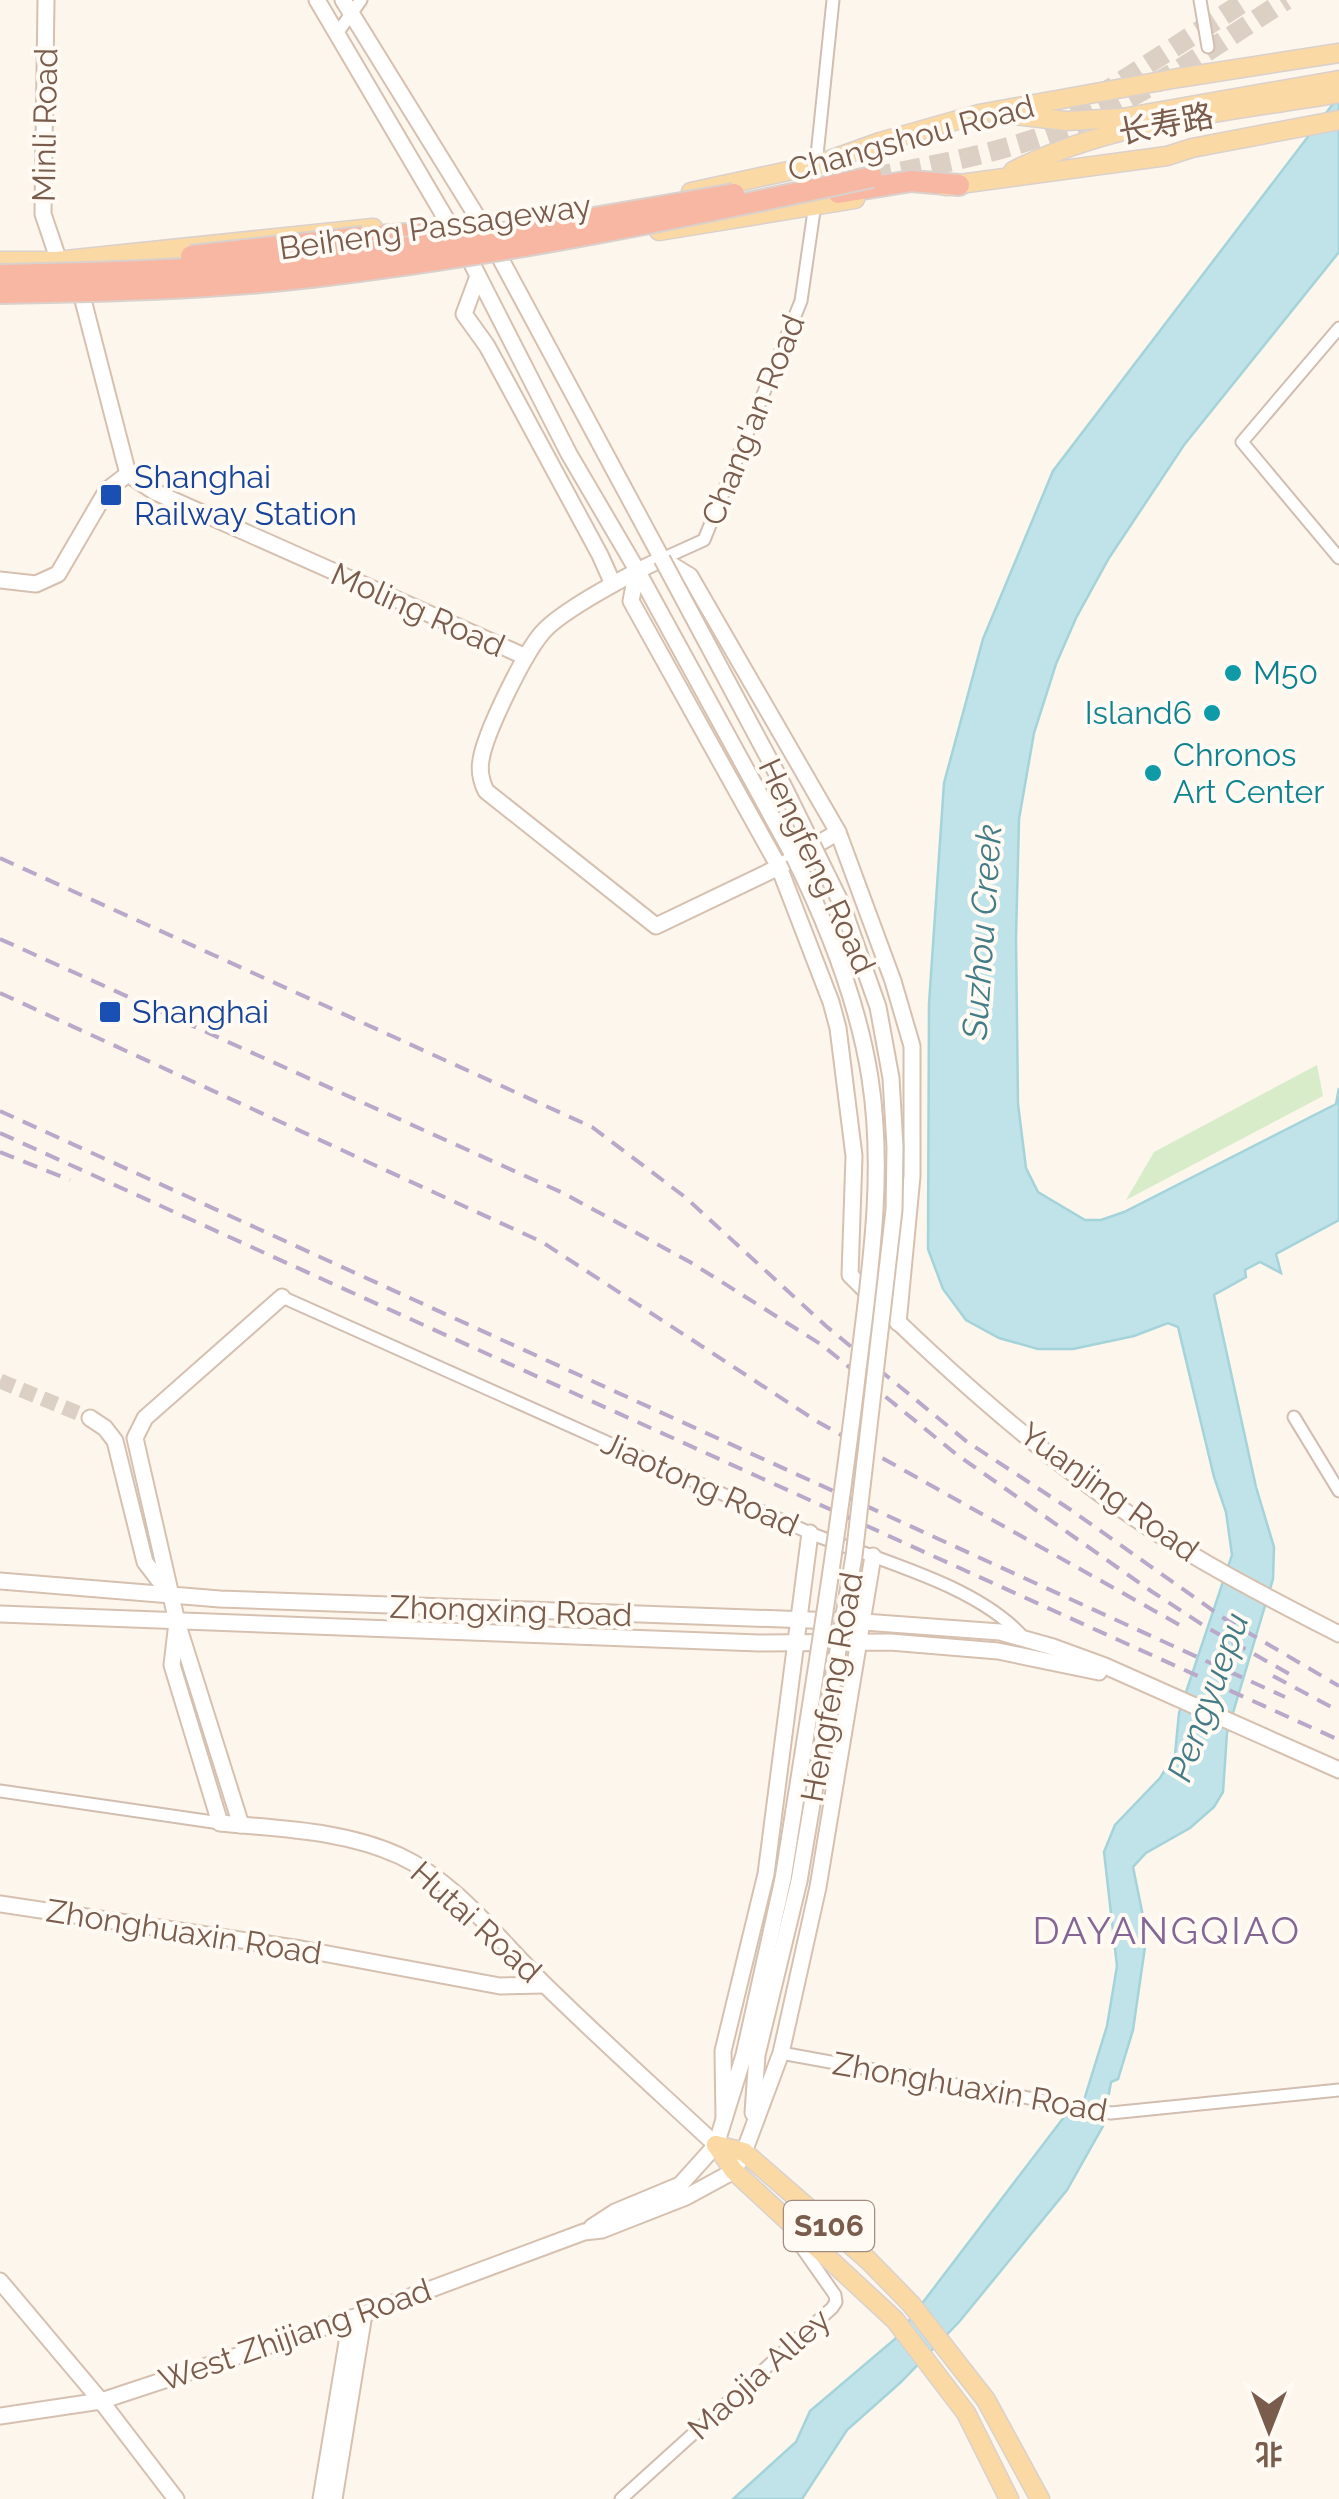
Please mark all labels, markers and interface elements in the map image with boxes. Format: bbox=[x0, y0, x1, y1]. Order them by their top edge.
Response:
street label: Minli Road bbox=[25, 48, 64, 202]
street label: Changshou Road bbox=[784, 87, 1038, 188]
street label: 长寿路 bbox=[1115, 96, 1217, 151]
street label: Beiheng Passageway bbox=[277, 186, 593, 267]
street label: Chang'an Road bbox=[693, 309, 812, 530]
place label: Shanghai Railway Station bbox=[134, 458, 357, 532]
marker: Shanghai Railway Station bbox=[98, 482, 124, 508]
street label: Moling Road bbox=[326, 555, 511, 664]
place label: M50 bbox=[1253, 654, 1318, 691]
marker: M50 bbox=[1222, 662, 1244, 684]
place label: Island6 bbox=[1085, 694, 1192, 731]
marker: Island6 bbox=[1201, 702, 1223, 724]
place label: Chronos Art Center bbox=[1173, 736, 1324, 810]
street label: Hengfeng Road bbox=[752, 752, 883, 979]
marker: Chronos Art Center bbox=[1142, 762, 1164, 784]
water label: Suzhou Creek bbox=[953, 823, 1009, 1042]
place label: Shanghai bbox=[132, 993, 269, 1030]
marker: Shanghai bbox=[97, 999, 123, 1025]
street label: Yuanjing Road bbox=[1013, 1414, 1206, 1569]
street label: Jiaotong Road bbox=[596, 1424, 804, 1543]
street label: Hengfeng Road bbox=[793, 1569, 870, 1805]
street label: Zhongxing Road bbox=[389, 1588, 633, 1633]
water label: Pengyuepu bbox=[1158, 1607, 1257, 1787]
street label: Hutai Road bbox=[404, 1853, 549, 1990]
street label: Zhonghuaxin Road bbox=[44, 1891, 324, 1972]
district label: DAYANGQIAO bbox=[1033, 1908, 1301, 1953]
street label: Zhonghuaxin Road bbox=[830, 2044, 1110, 2129]
road number: S106 bbox=[784, 2201, 874, 2251]
street label: West Zhijiang Road bbox=[154, 2271, 436, 2398]
street label: Maojia Alley bbox=[680, 2300, 837, 2447]
north arrow bbox=[1219, 2379, 1319, 2479]
text: 北 bbox=[1255, 2437, 1283, 2470]

